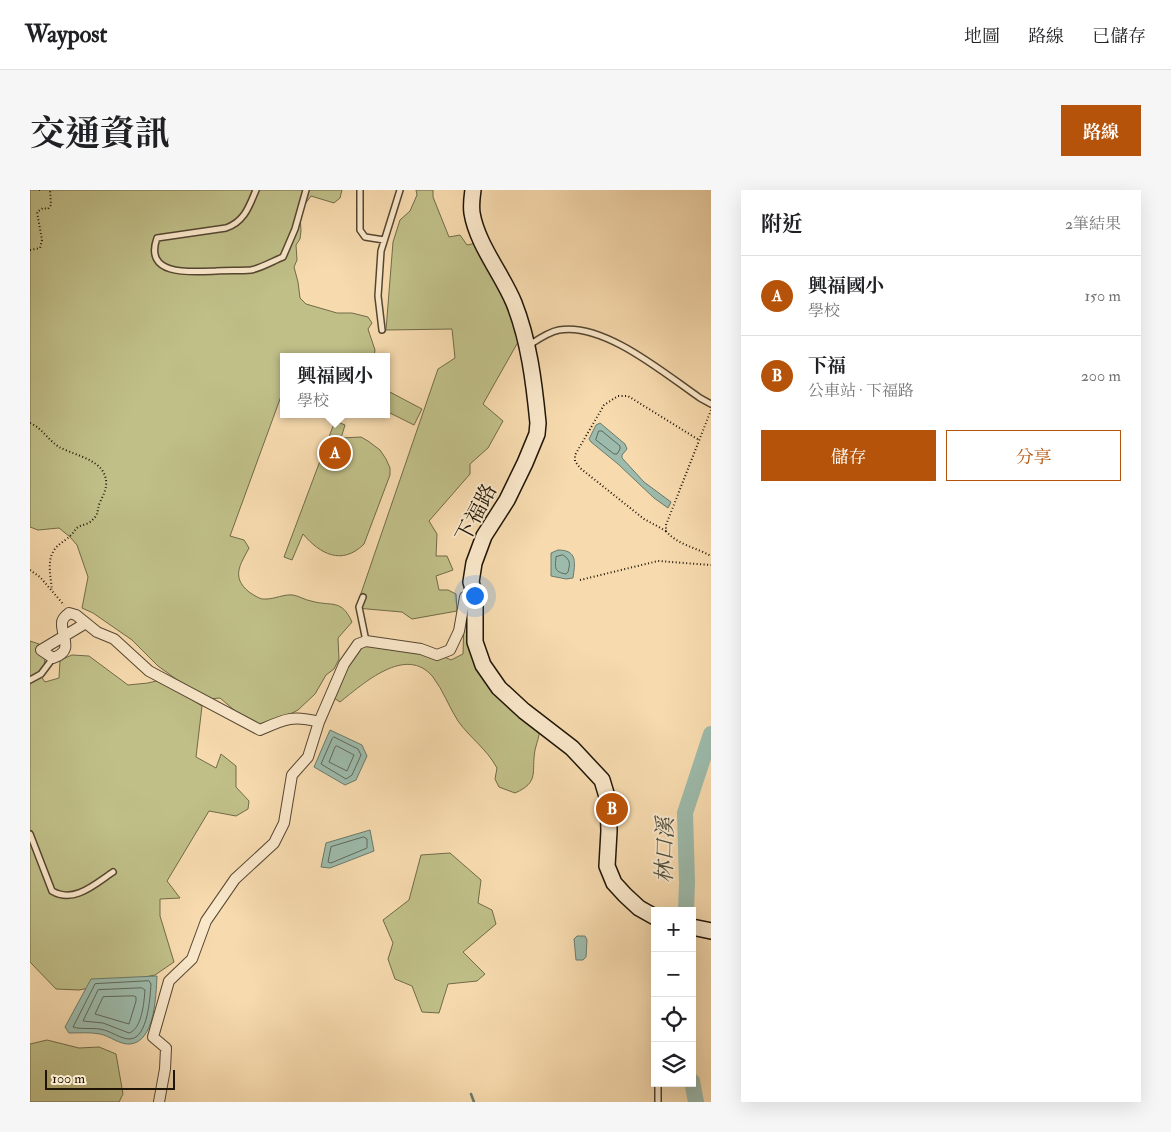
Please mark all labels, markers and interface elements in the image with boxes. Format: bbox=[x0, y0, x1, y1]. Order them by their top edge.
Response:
text: Waypost bbox=[25, 19, 107, 50]
text: 地圖 bbox=[964, 25, 1000, 48]
text: 路線 bbox=[1028, 25, 1064, 48]
text: 已儲存 bbox=[1092, 25, 1146, 48]
button: 路線 bbox=[1061, 105, 1141, 156]
text: 交通資訊 bbox=[30, 112, 170, 156]
text: 附近 bbox=[761, 211, 803, 238]
text: 2筆結果 bbox=[1065, 214, 1121, 234]
text: 興福國小 bbox=[808, 274, 884, 298]
text: A bbox=[772, 286, 782, 306]
text: 150 m bbox=[1084, 286, 1121, 306]
text: 學校 bbox=[808, 301, 840, 321]
popup bbox=[280, 353, 390, 418]
text: 下福 bbox=[808, 354, 846, 378]
text: 興福國小 bbox=[297, 364, 373, 388]
text: B bbox=[772, 366, 782, 386]
text: 200 m bbox=[1081, 366, 1121, 386]
text: 公車站 · 下福路 bbox=[808, 381, 914, 401]
text: 學校 bbox=[297, 391, 329, 411]
button: 儲存 bbox=[761, 430, 936, 481]
button: 分享 bbox=[946, 430, 1121, 481]
pin: A bbox=[319, 434, 351, 472]
street label: 下福路 bbox=[450, 479, 503, 547]
your location bbox=[462, 583, 488, 609]
pin: B bbox=[596, 790, 628, 828]
water label: 林口溪 bbox=[650, 815, 680, 883]
map controls bbox=[651, 907, 696, 1087]
button: + bbox=[651, 907, 696, 952]
button: − bbox=[651, 952, 696, 997]
button: locate bbox=[651, 997, 696, 1042]
button: layers bbox=[651, 1042, 696, 1087]
scale bar bbox=[45, 1067, 175, 1090]
text: 100 m bbox=[52, 1070, 85, 1087]

